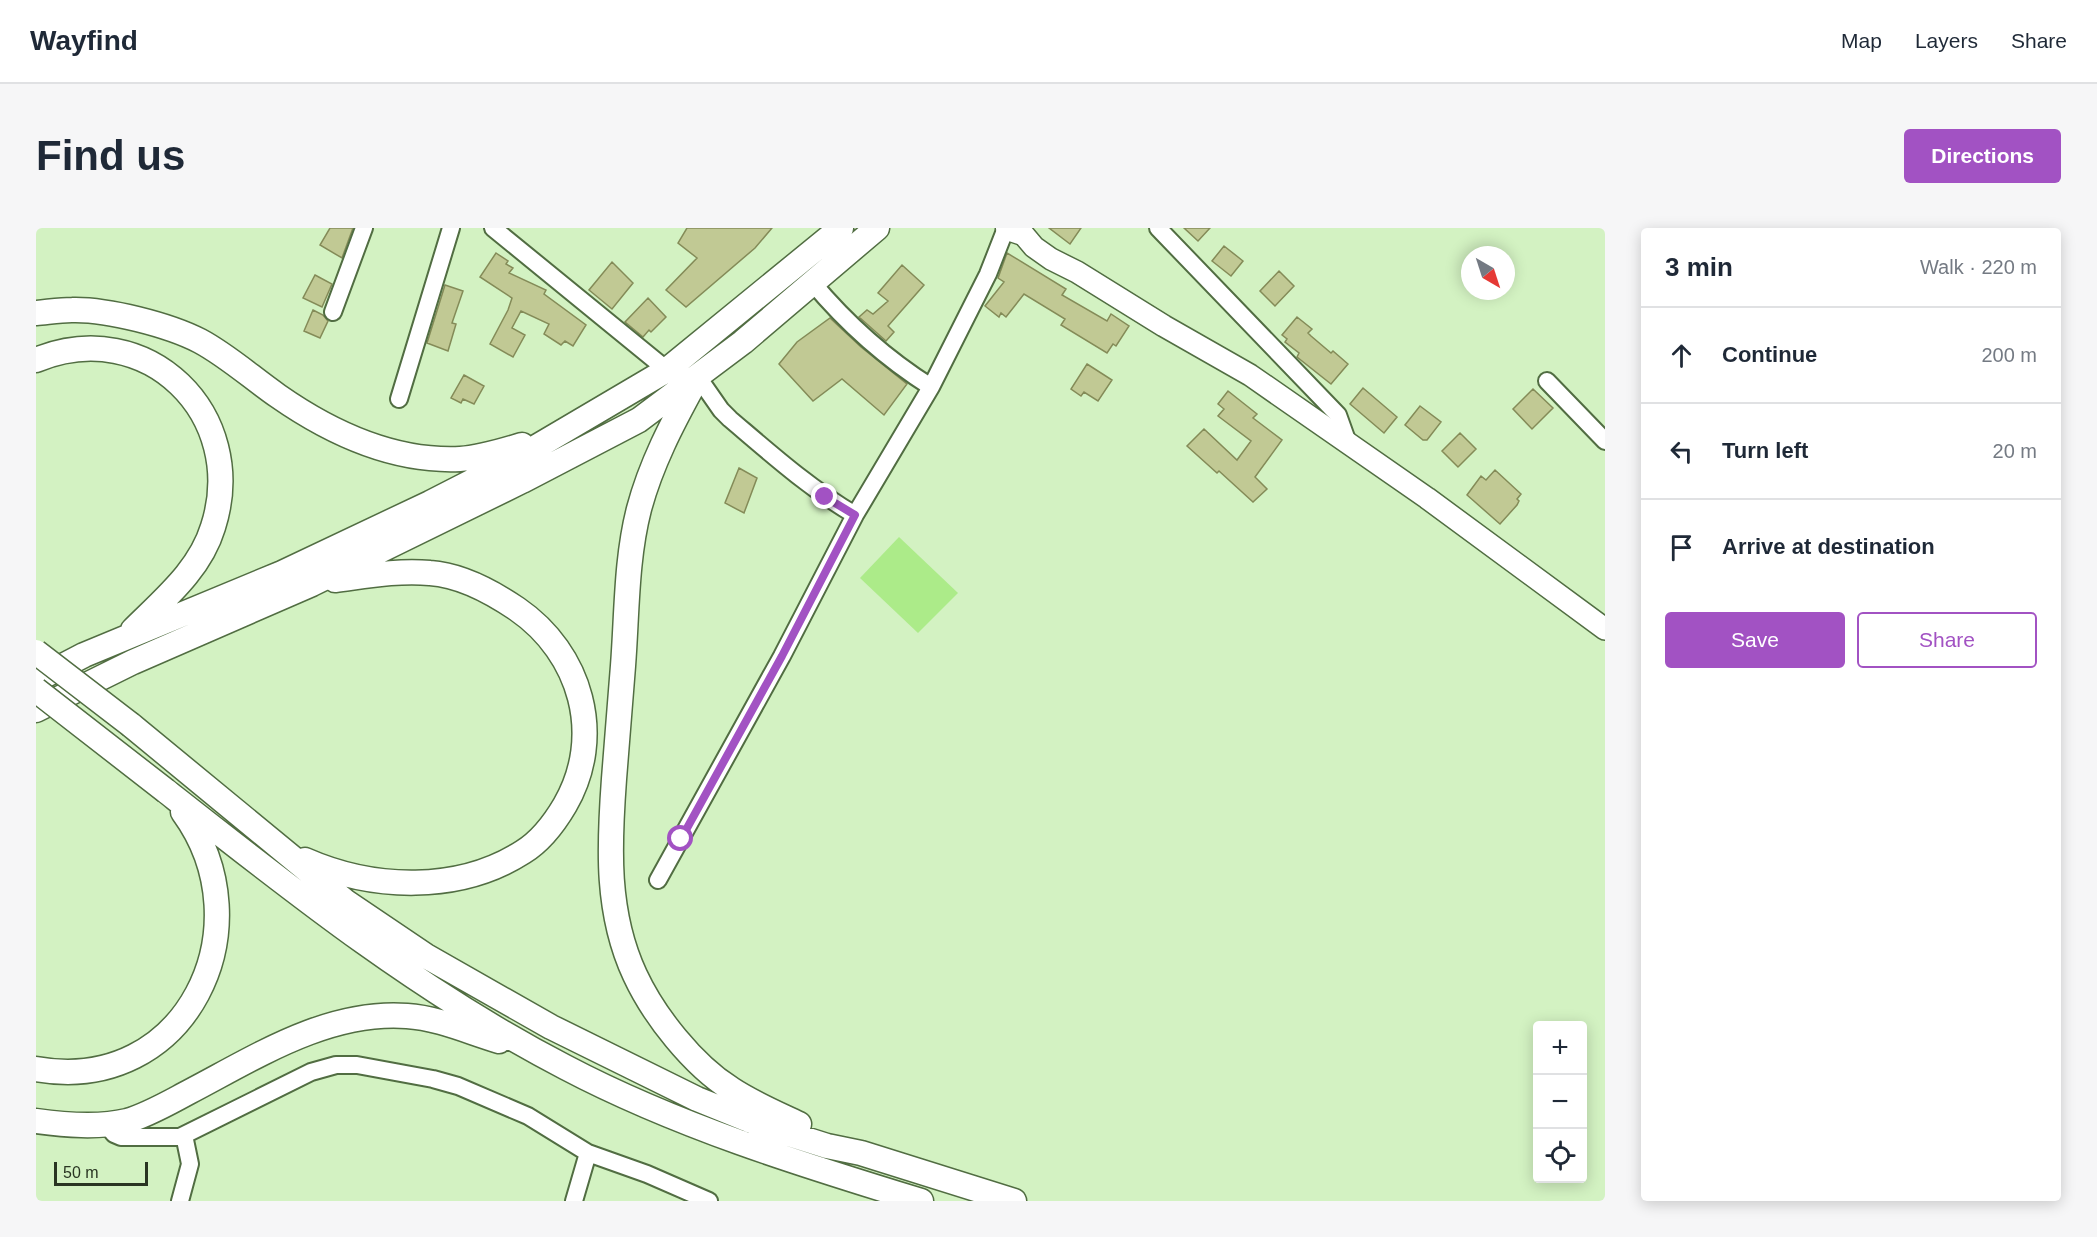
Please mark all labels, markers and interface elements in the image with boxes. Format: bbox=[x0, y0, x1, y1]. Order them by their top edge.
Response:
text: Wayfind bbox=[30, 25, 138, 56]
text: Map bbox=[1841, 29, 1882, 52]
text: Layers bbox=[1915, 29, 1978, 52]
text: Share bbox=[2011, 29, 2067, 52]
button: Directions bbox=[1904, 129, 2061, 183]
text: Find us bbox=[36, 132, 185, 179]
north arrow bbox=[1461, 246, 1515, 300]
text: 3 min bbox=[1665, 252, 1733, 282]
text: Walk · 220 m bbox=[1920, 256, 2037, 278]
icon: ahead bbox=[1665, 339, 1698, 372]
text: Continue bbox=[1722, 342, 1817, 367]
text: 200 m bbox=[1981, 344, 2037, 366]
icon: left bbox=[1665, 435, 1698, 468]
text: Turn left bbox=[1722, 438, 1808, 463]
text: 20 m bbox=[1993, 440, 2037, 462]
route end bbox=[811, 483, 837, 509]
icon: arrive bbox=[1665, 531, 1698, 564]
text: Arrive at destination bbox=[1722, 534, 1935, 559]
button: Save bbox=[1665, 612, 1845, 668]
button: Share bbox=[1857, 612, 2037, 668]
route start bbox=[667, 825, 693, 851]
map controls bbox=[1533, 1021, 1587, 1183]
button: + bbox=[1533, 1021, 1587, 1075]
button: − bbox=[1533, 1075, 1587, 1129]
button: locate bbox=[1533, 1129, 1587, 1183]
scale bar bbox=[54, 1159, 148, 1186]
text: 50 m bbox=[63, 1164, 99, 1181]

